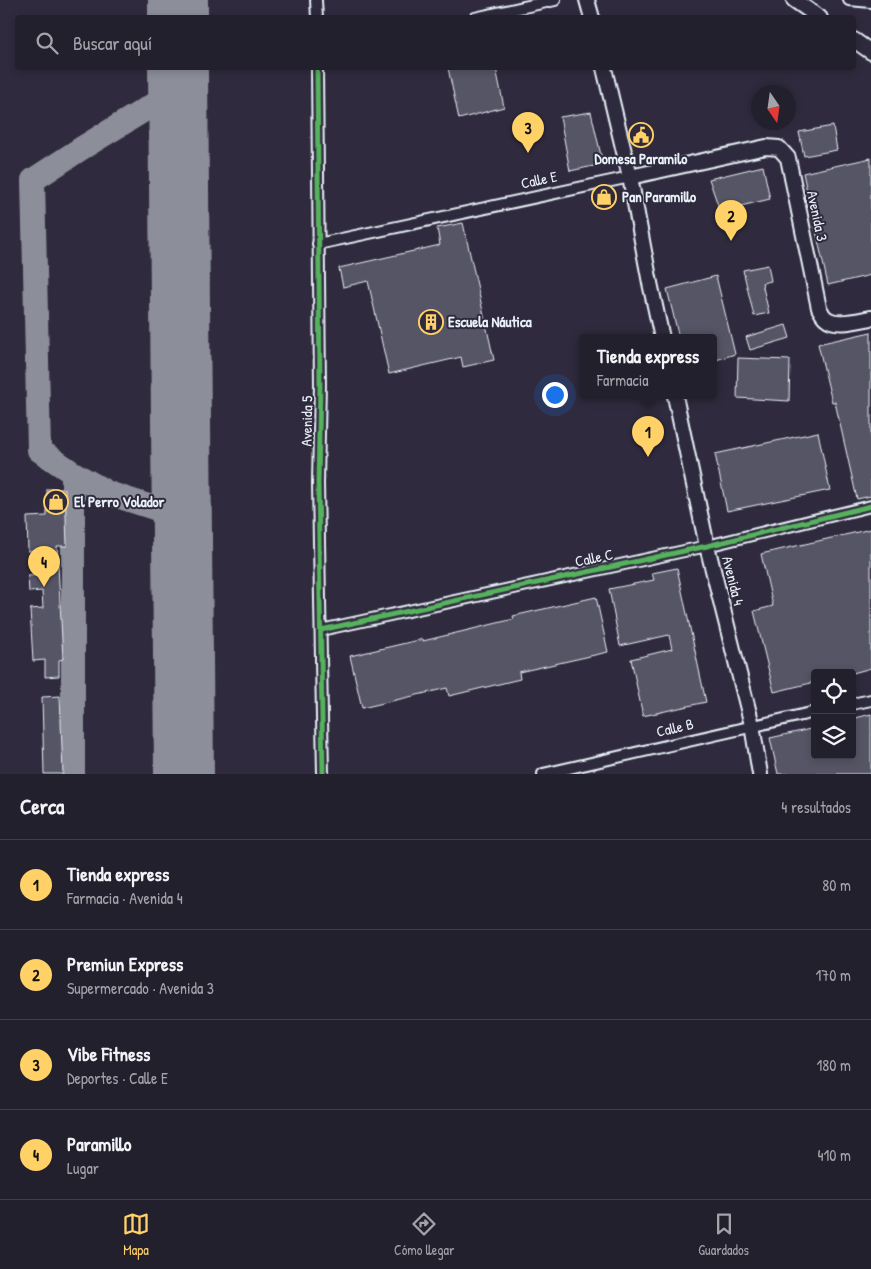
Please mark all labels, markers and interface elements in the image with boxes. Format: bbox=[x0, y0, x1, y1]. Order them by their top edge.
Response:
search box bbox=[15, 15, 856, 70]
icon: search bbox=[33, 29, 61, 57]
text: Buscar aquí bbox=[73, 30, 152, 56]
north arrow bbox=[751, 85, 796, 130]
pin: 3 bbox=[512, 112, 544, 153]
public building icon: Domesa Paramilo bbox=[628, 122, 654, 148]
place label: Domesa Paramilo bbox=[595, 148, 687, 169]
street label: Calle E bbox=[519, 165, 559, 194]
shop icon: Pan Paramillo bbox=[591, 184, 617, 210]
place label: Pan Paramillo bbox=[622, 186, 696, 207]
street label: Avenida 3 bbox=[802, 189, 833, 243]
pin: 2 bbox=[715, 200, 747, 241]
building icon: Escuela Náutica bbox=[418, 309, 444, 335]
place label: Escuela Náutica bbox=[448, 311, 532, 332]
popup bbox=[579, 334, 717, 399]
text: Tienda express bbox=[597, 343, 699, 369]
text: Farmacia bbox=[597, 369, 649, 391]
your location bbox=[542, 382, 568, 408]
street label: Avenida 5 bbox=[296, 395, 317, 447]
pin: 1 bbox=[632, 416, 664, 457]
shop icon: El Perro Volador bbox=[43, 489, 69, 515]
place label: El Perro Volador bbox=[74, 491, 165, 512]
street label: Calle C bbox=[573, 543, 615, 572]
pin: 4 bbox=[28, 546, 60, 587]
street label: Avenida 4 bbox=[717, 554, 750, 608]
map controls bbox=[811, 669, 856, 759]
button: locate bbox=[811, 669, 856, 714]
street label: Calle B bbox=[654, 713, 696, 742]
button: layers bbox=[811, 714, 856, 759]
text: Cerca bbox=[20, 792, 64, 821]
text: 4 resultados bbox=[781, 796, 851, 818]
text: Tienda express bbox=[67, 861, 169, 887]
text: 1 bbox=[33, 874, 39, 896]
text: 80 m bbox=[822, 874, 851, 896]
text: Farmacia · Avenida 4 bbox=[67, 887, 183, 909]
text: Premiun Express bbox=[67, 951, 183, 977]
text: 2 bbox=[32, 964, 40, 986]
text: 170 m bbox=[816, 964, 851, 986]
text: Supermercado · Avenida 3 bbox=[67, 977, 214, 999]
text: Vibe Fitness bbox=[67, 1041, 150, 1067]
text: 3 bbox=[32, 1054, 40, 1076]
text: 180 m bbox=[817, 1054, 851, 1076]
text: Deportes · Calle E bbox=[67, 1067, 168, 1089]
text: Paramillo bbox=[67, 1131, 131, 1157]
text: 4 bbox=[33, 1144, 39, 1166]
text: 410 m bbox=[817, 1144, 851, 1166]
text: Lugar bbox=[67, 1157, 99, 1179]
tab: Mapa bbox=[122, 1210, 150, 1259]
tab: Cómo llegar bbox=[394, 1210, 454, 1259]
tab: Guardados bbox=[698, 1210, 749, 1259]

